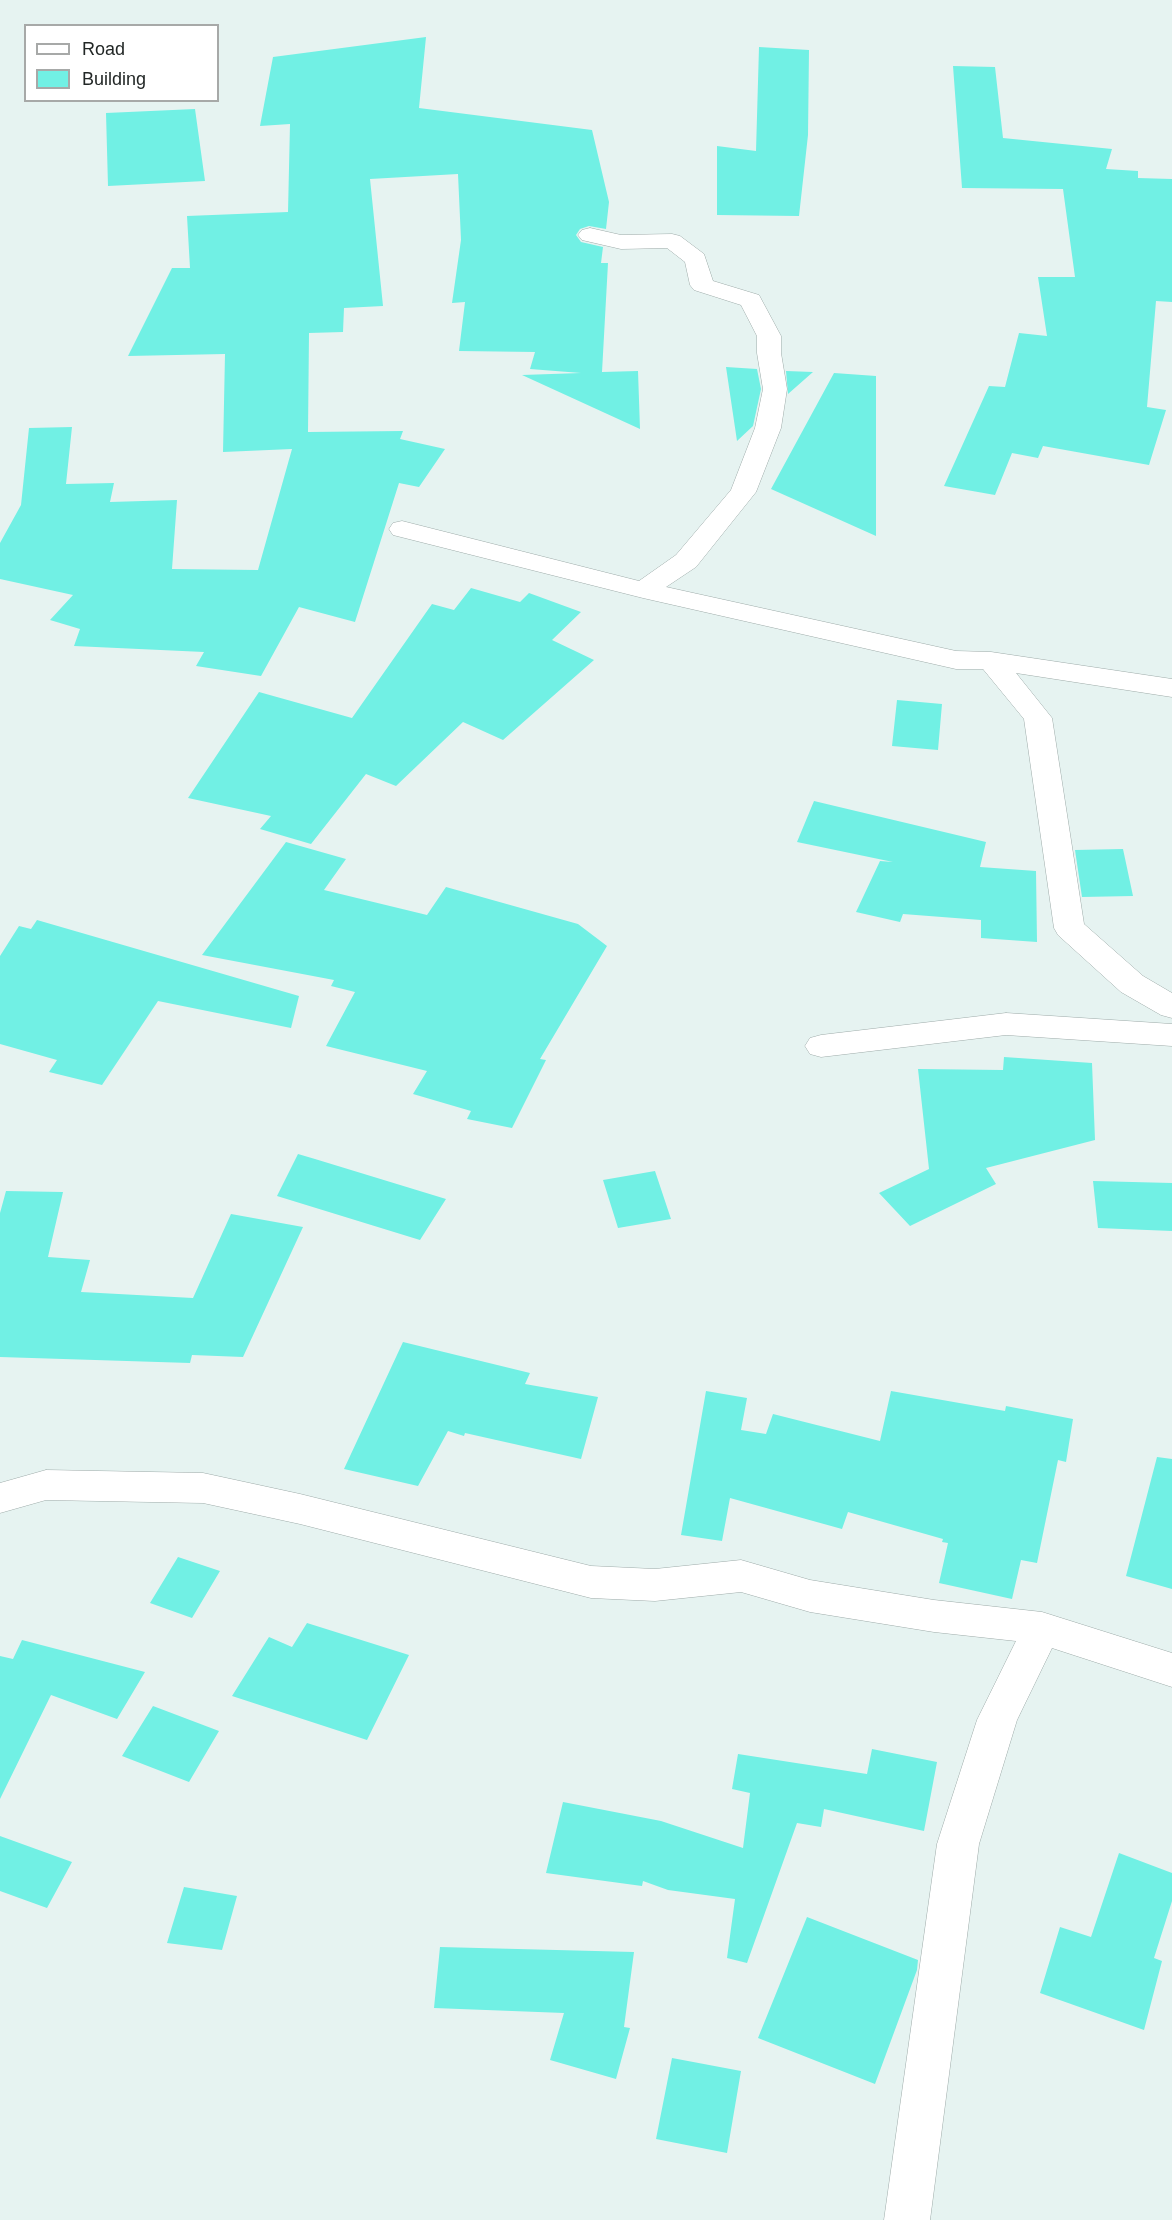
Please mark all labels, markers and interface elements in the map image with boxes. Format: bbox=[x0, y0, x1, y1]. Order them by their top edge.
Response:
legend bbox=[24, 24, 219, 102]
text: Road bbox=[82, 39, 125, 59]
text: Building bbox=[82, 69, 146, 89]

